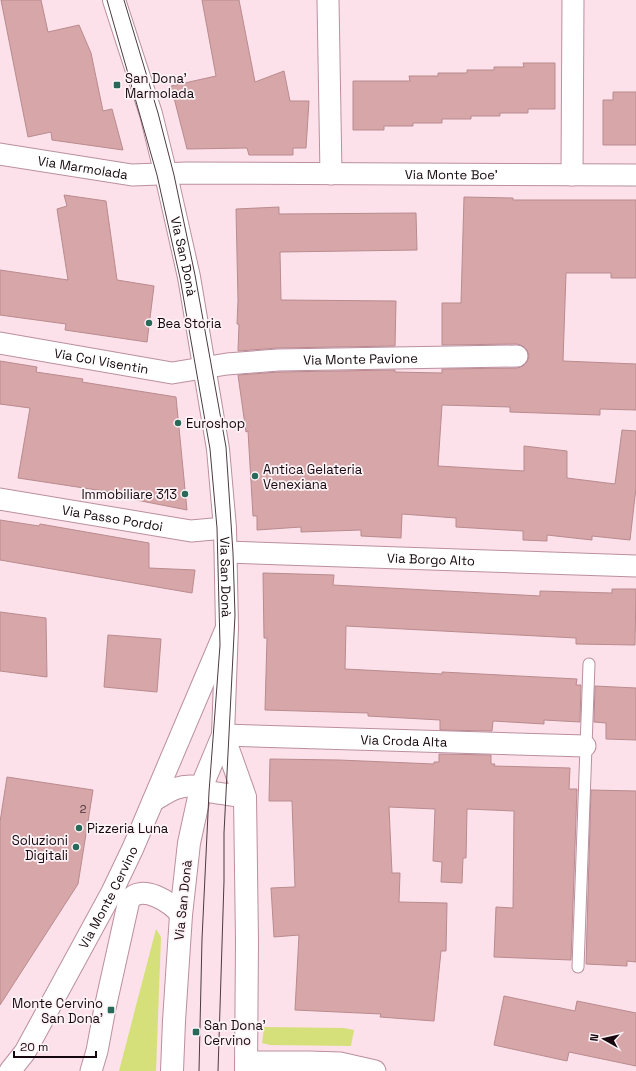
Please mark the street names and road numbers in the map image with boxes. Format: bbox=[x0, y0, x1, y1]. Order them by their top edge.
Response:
street label: Via Marmolada bbox=[37, 152, 130, 183]
street label: Via Monte Boe' bbox=[405, 165, 498, 183]
street label: Via San Donà bbox=[167, 215, 201, 298]
street label: Via Col Visentin bbox=[53, 344, 150, 377]
street label: Via Monte Pavione bbox=[303, 349, 418, 368]
street label: Via Passo Pordoi bbox=[61, 501, 164, 535]
street label: Via San Donà bbox=[217, 536, 235, 618]
street label: Via Borgo Alto bbox=[387, 549, 475, 569]
street label: Via Croda Alta bbox=[360, 731, 448, 750]
street label: Via Monte Cervino bbox=[74, 843, 141, 951]
street label: Via San Donà bbox=[170, 858, 196, 941]

